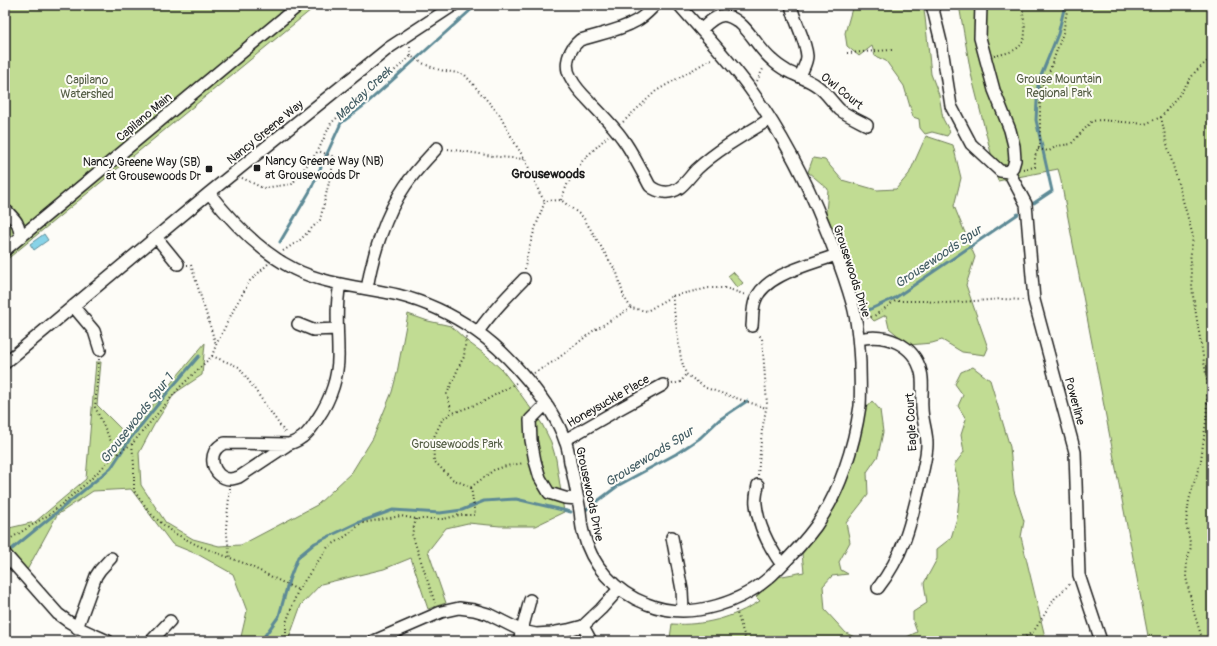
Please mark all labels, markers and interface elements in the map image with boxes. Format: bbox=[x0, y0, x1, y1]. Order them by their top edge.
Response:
water label: Mackay Creek bbox=[332, 62, 397, 124]
street label: Owl Court bbox=[817, 70, 866, 113]
park label: Grouse Mountain Regional Park bbox=[1016, 72, 1102, 101]
park label: Capilano Watershed bbox=[60, 73, 114, 102]
street label: Capilano Main bbox=[113, 90, 175, 145]
street label: Nancy Greene Way bbox=[224, 97, 306, 168]
place label: Nancy Greene Way (NB) at Grousewoods Dr bbox=[265, 154, 384, 183]
place label: Nancy Greene Way (SB) at Grousewoods Dr bbox=[83, 155, 202, 184]
marker: Nancy Greene Way (NB) at Grousewoods Dr bbox=[252, 163, 262, 173]
marker: Nancy Greene Way (SB) at Grousewoods Dr bbox=[204, 164, 214, 174]
district label: Grousewoods bbox=[511, 166, 585, 182]
water label: Grousewoods Spur bbox=[892, 221, 987, 292]
street label: Grousewoods Drive bbox=[830, 223, 874, 319]
water label: Grousewoods Spur 1 bbox=[97, 369, 178, 467]
street label: Honeysuckle Place bbox=[564, 372, 652, 431]
street label: Powerline bbox=[1061, 376, 1088, 427]
street label: Eagle Court bbox=[902, 392, 921, 451]
water label: Grousewoods Spur bbox=[602, 422, 699, 490]
park label: Grousewoods Park bbox=[411, 437, 503, 452]
street label: Grousewoods Drive bbox=[572, 445, 607, 543]

